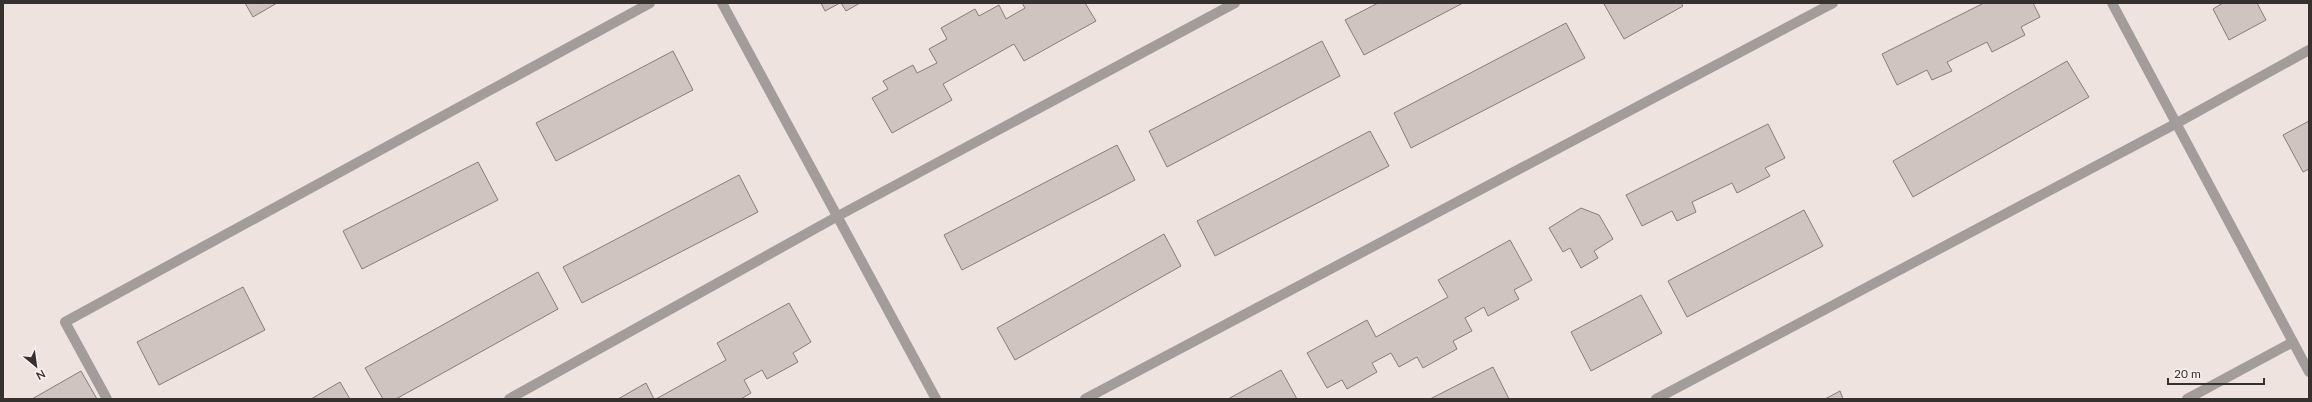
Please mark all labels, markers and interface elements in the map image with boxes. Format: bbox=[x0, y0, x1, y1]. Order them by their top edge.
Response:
north arrow bbox=[16, 346, 56, 386]
scale bar bbox=[2168, 360, 2264, 386]
text: 20 m bbox=[2174, 366, 2201, 381]
text: N bbox=[34, 367, 48, 383]

